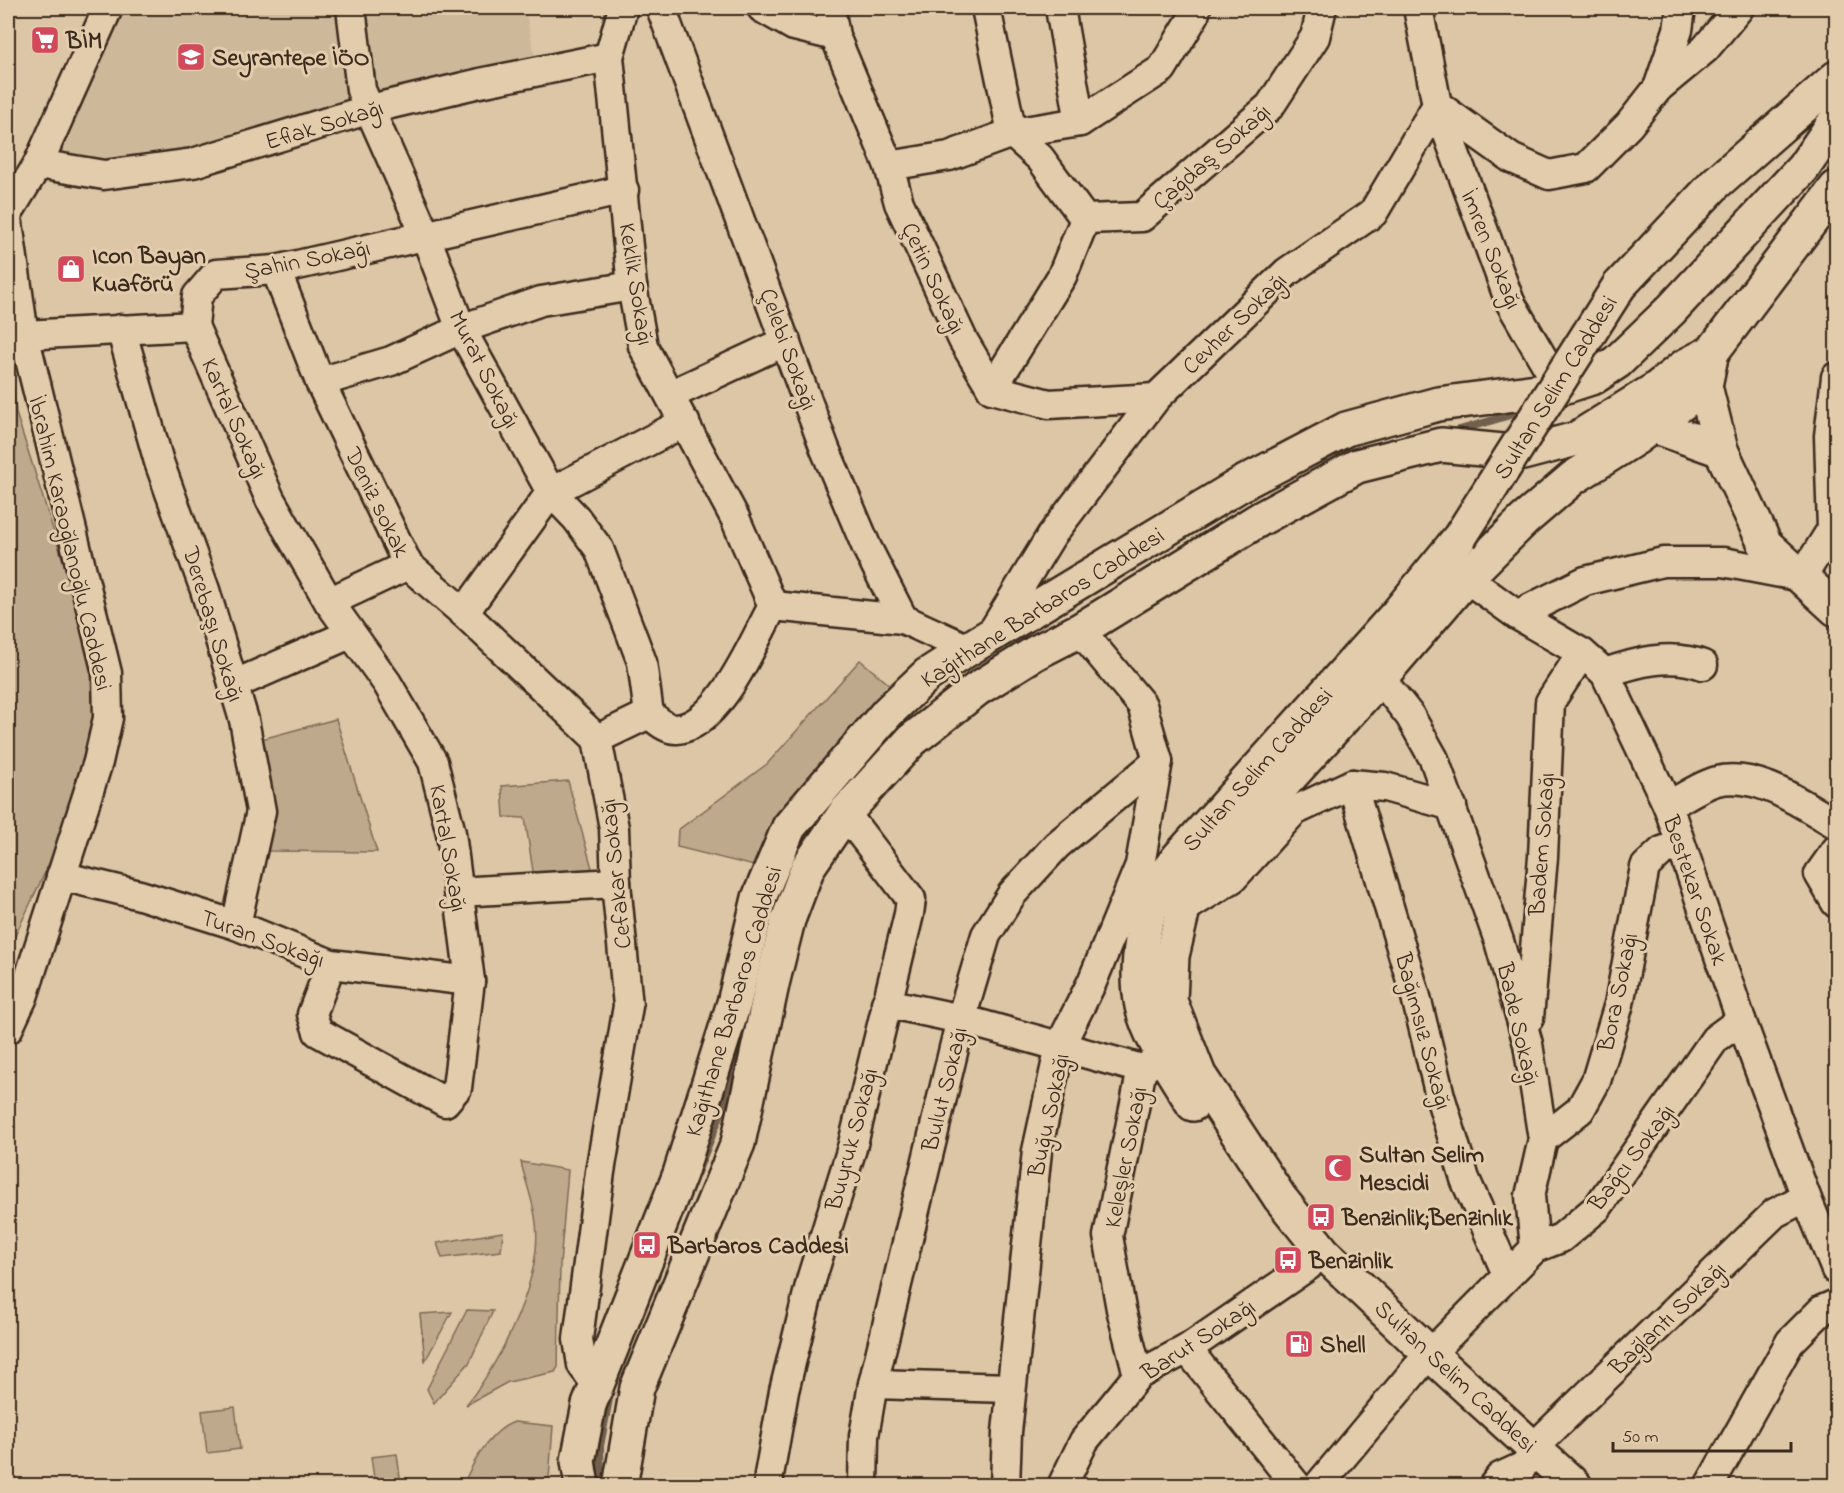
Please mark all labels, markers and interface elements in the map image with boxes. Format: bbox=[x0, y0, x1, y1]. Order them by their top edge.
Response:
supermarket icon: BİM bbox=[29, 24, 61, 56]
place label: BİM bbox=[65, 25, 102, 60]
school or university icon: Seyrantepe İÖO bbox=[175, 41, 207, 73]
place label: Seyrantepe İÖO bbox=[212, 42, 370, 78]
street label: Eflak Sokağı bbox=[261, 92, 388, 161]
street label: Çağdaş Sokağı bbox=[1146, 96, 1280, 219]
street label: İmren Sokağı bbox=[1450, 185, 1530, 315]
street label: Çetin Sokağı bbox=[891, 217, 973, 341]
street label: Keklik Sokağı bbox=[608, 221, 661, 348]
street label: Şahin Sokağı bbox=[241, 232, 373, 291]
place label: Icon Bayan Kuaförü bbox=[92, 240, 206, 303]
shop icon: Icon Bayan Kuaförü bbox=[55, 253, 87, 285]
street label: Cevher Sokağı bbox=[1175, 265, 1296, 384]
street label: Çelebi Sokağı bbox=[748, 284, 825, 416]
street label: Sultan Selim Caddesi bbox=[1486, 289, 1628, 487]
street label: Murat Sokağı bbox=[438, 305, 528, 435]
street label: Kartal Sokağı bbox=[191, 353, 275, 485]
street label: İbrahim Karaoğlanoğlu Caddesi bbox=[18, 393, 120, 694]
street label: Deniz sokak bbox=[334, 441, 418, 564]
street label: Kağıthane Barbaros Caddesi bbox=[915, 520, 1172, 699]
street label: Derebaşı Sokağı bbox=[171, 542, 252, 707]
street label: Sultan Selim Caddesi bbox=[1175, 680, 1343, 861]
street label: Badem Sokağı bbox=[1521, 771, 1566, 918]
street label: Kartal Sokağı bbox=[418, 782, 475, 915]
street label: Cefakar Sokağı bbox=[592, 797, 643, 951]
street label: Bestekar Sokak bbox=[1651, 810, 1736, 971]
street label: Kağıthane Barbaros Caddesi bbox=[678, 862, 793, 1141]
street label: Turan Sokağı bbox=[195, 902, 329, 979]
street label: Bora Sokağı bbox=[1590, 930, 1649, 1056]
street label: Bağımsız Sokağı bbox=[1384, 948, 1459, 1114]
street label: Bade Sokağı bbox=[1485, 959, 1548, 1089]
street label: Bulut Sokağı bbox=[914, 1024, 979, 1157]
street label: Buğu Sokağı bbox=[1020, 1050, 1081, 1182]
street label: Buyruk Sokağı bbox=[817, 1064, 890, 1216]
street label: Keleşler Sokağı bbox=[1097, 1084, 1158, 1231]
street label: Bağcı Sokağı bbox=[1580, 1097, 1685, 1220]
place label: Sultan Selim Mescidi bbox=[1359, 1139, 1484, 1202]
mosque icon: Sultan Selim Mescidi bbox=[1322, 1152, 1354, 1184]
bus stop icon: Benzinlik;Benzinlık bbox=[1305, 1201, 1337, 1233]
place label: Benzinlik;Benzinlık bbox=[1341, 1202, 1513, 1237]
bus stop icon: Barbaros Caddesi bbox=[631, 1229, 663, 1261]
place label: Barbaros Caddesi bbox=[667, 1230, 849, 1265]
bus stop icon: Benzinlik bbox=[1272, 1244, 1304, 1276]
place label: Benzinlik bbox=[1308, 1245, 1393, 1280]
street label: Bağlantı Sokağı bbox=[1601, 1254, 1736, 1386]
street label: Barut Sokağı bbox=[1134, 1291, 1263, 1392]
street label: Sultan Selim Caddesi bbox=[1365, 1293, 1544, 1463]
fuel station icon: Shell bbox=[1283, 1328, 1315, 1360]
place label: Shell bbox=[1320, 1329, 1366, 1364]
scale bar bbox=[1613, 1415, 1792, 1453]
text: 50 m bbox=[1622, 1425, 1659, 1451]

